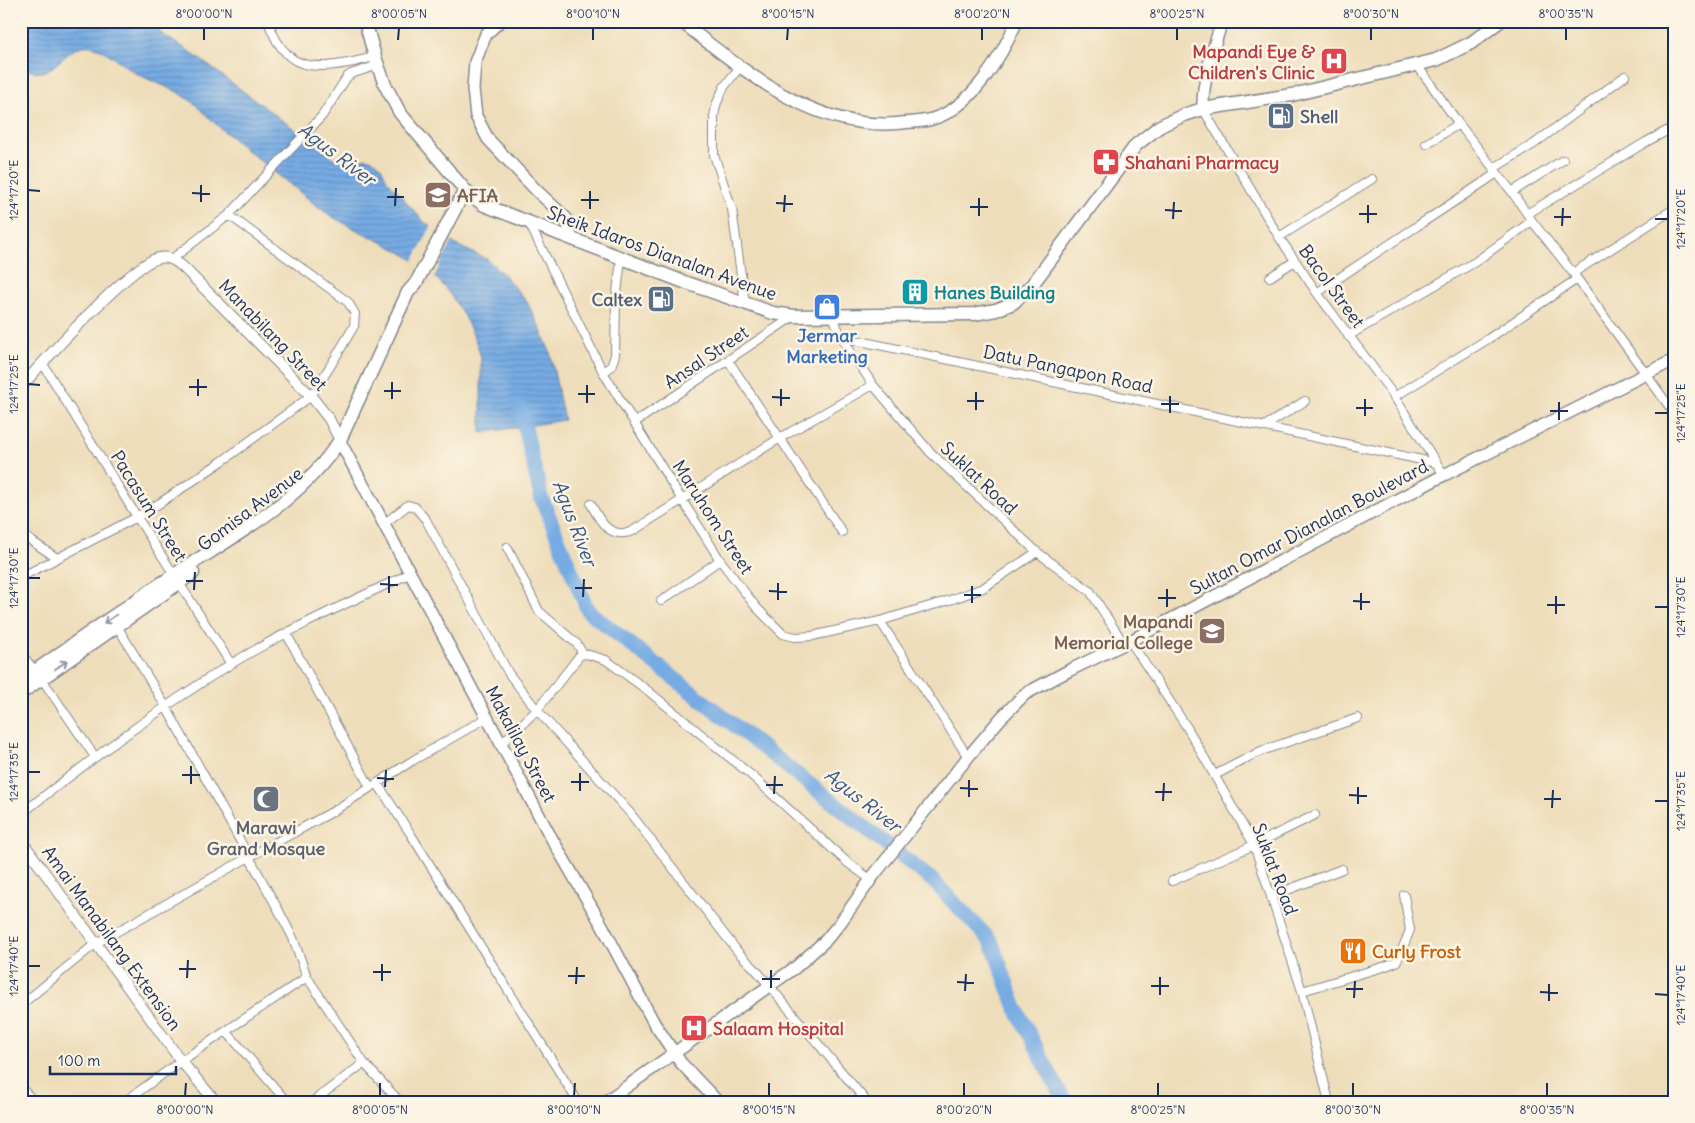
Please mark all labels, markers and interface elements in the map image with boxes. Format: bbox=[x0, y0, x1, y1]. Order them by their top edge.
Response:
text: 8°00'00"N bbox=[175, 6, 233, 21]
text: 8°00'05"N bbox=[371, 6, 427, 21]
text: 8°00'10"N bbox=[566, 6, 620, 21]
text: 8°00'15"N bbox=[761, 6, 815, 21]
text: 8°00'20"N bbox=[954, 6, 1010, 21]
text: 8°00'25"N bbox=[1150, 6, 1204, 21]
text: 8°00'30"N bbox=[1343, 6, 1399, 21]
text: 8°00'35"N bbox=[1538, 6, 1594, 21]
place label: Mapandi Eye & Children's Clinic bbox=[1188, 40, 1315, 84]
hospital icon: Mapandi Eye & Children's Clinic bbox=[1319, 46, 1349, 76]
fuel station icon: Shell bbox=[1266, 101, 1296, 131]
place label: Shell bbox=[1300, 105, 1338, 128]
water label: Agus River bbox=[294, 117, 382, 192]
pharmacy icon: Shahani Pharmacy bbox=[1091, 147, 1121, 177]
place label: Shahani Pharmacy bbox=[1125, 151, 1279, 174]
text: 124°17'20"E bbox=[6, 160, 21, 220]
school or university icon: AFIA bbox=[423, 180, 453, 210]
place label: AFIA bbox=[457, 184, 499, 207]
text: 124°17'20"E bbox=[1673, 189, 1688, 249]
street label: Sheik Idaros Dianalan Avenue bbox=[544, 201, 780, 305]
street label: Bacol Street bbox=[1294, 240, 1370, 332]
street label: Manabilang Street bbox=[214, 274, 332, 396]
building icon: Hanes Building bbox=[900, 277, 930, 307]
place label: Hanes Building bbox=[934, 281, 1055, 304]
fuel station icon: Caltex bbox=[646, 284, 676, 314]
place label: Caltex bbox=[592, 288, 642, 311]
shop icon: Jermar Marketing bbox=[812, 292, 842, 322]
street label: Ansal Street bbox=[659, 320, 753, 394]
place label: Jermar Marketing bbox=[786, 324, 868, 368]
street label: Datu Pangapon Road bbox=[981, 340, 1155, 398]
text: 124°17'25"E bbox=[6, 354, 21, 414]
text: 124°17'25"E bbox=[1673, 383, 1688, 443]
street label: Suklat Road bbox=[936, 437, 1022, 520]
street label: Pacasum Street bbox=[106, 446, 192, 566]
street label: Sultan Omar Dianalan Boulevard bbox=[1186, 454, 1433, 600]
street label: Maruhom Street bbox=[668, 456, 758, 578]
street label: Gomisa Avenue bbox=[193, 462, 307, 556]
water label: Agus River bbox=[548, 476, 603, 572]
text: 124°17'30"E bbox=[6, 548, 21, 608]
text: 124°17'30"E bbox=[1673, 577, 1688, 637]
place label: Mapandi Memorial College bbox=[1054, 610, 1193, 654]
one-way arrow bbox=[103, 614, 117, 624]
school or university icon: Mapandi Memorial College bbox=[1197, 616, 1227, 646]
one-way arrow bbox=[54, 660, 68, 670]
street label: Makalilay Street bbox=[481, 682, 561, 806]
text: 124°17'35"E bbox=[6, 742, 21, 802]
water label: Agus River bbox=[820, 763, 908, 839]
text: 124°17'35"E bbox=[1673, 771, 1688, 831]
mosque icon: Marawi Grand Mosque bbox=[251, 784, 281, 814]
place label: Marawi Grand Mosque bbox=[207, 816, 326, 860]
street label: Suklat Road bbox=[1247, 820, 1303, 919]
street label: Amai Manabilang Extension bbox=[37, 841, 187, 1035]
text: 124°17'40"E bbox=[6, 936, 21, 996]
restaurant icon: Curly Frost bbox=[1338, 936, 1368, 966]
place label: Curly Frost bbox=[1372, 940, 1462, 963]
text: 124°17'40"E bbox=[1673, 965, 1688, 1025]
hospital icon: Salaam Hospital bbox=[679, 1013, 709, 1043]
place label: Salaam Hospital bbox=[713, 1017, 844, 1040]
scale bar bbox=[50, 1043, 176, 1075]
text: 100 m bbox=[58, 1051, 100, 1070]
text: 8°00'00"N bbox=[156, 1102, 214, 1117]
text: 8°00'05"N bbox=[352, 1102, 408, 1117]
text: 8°00'10"N bbox=[547, 1102, 601, 1117]
text: 8°00'15"N bbox=[742, 1102, 796, 1117]
text: 8°00'20"N bbox=[936, 1102, 992, 1117]
text: 8°00'25"N bbox=[1131, 1102, 1185, 1117]
text: 8°00'30"N bbox=[1325, 1102, 1381, 1117]
text: 8°00'35"N bbox=[1519, 1102, 1575, 1117]

